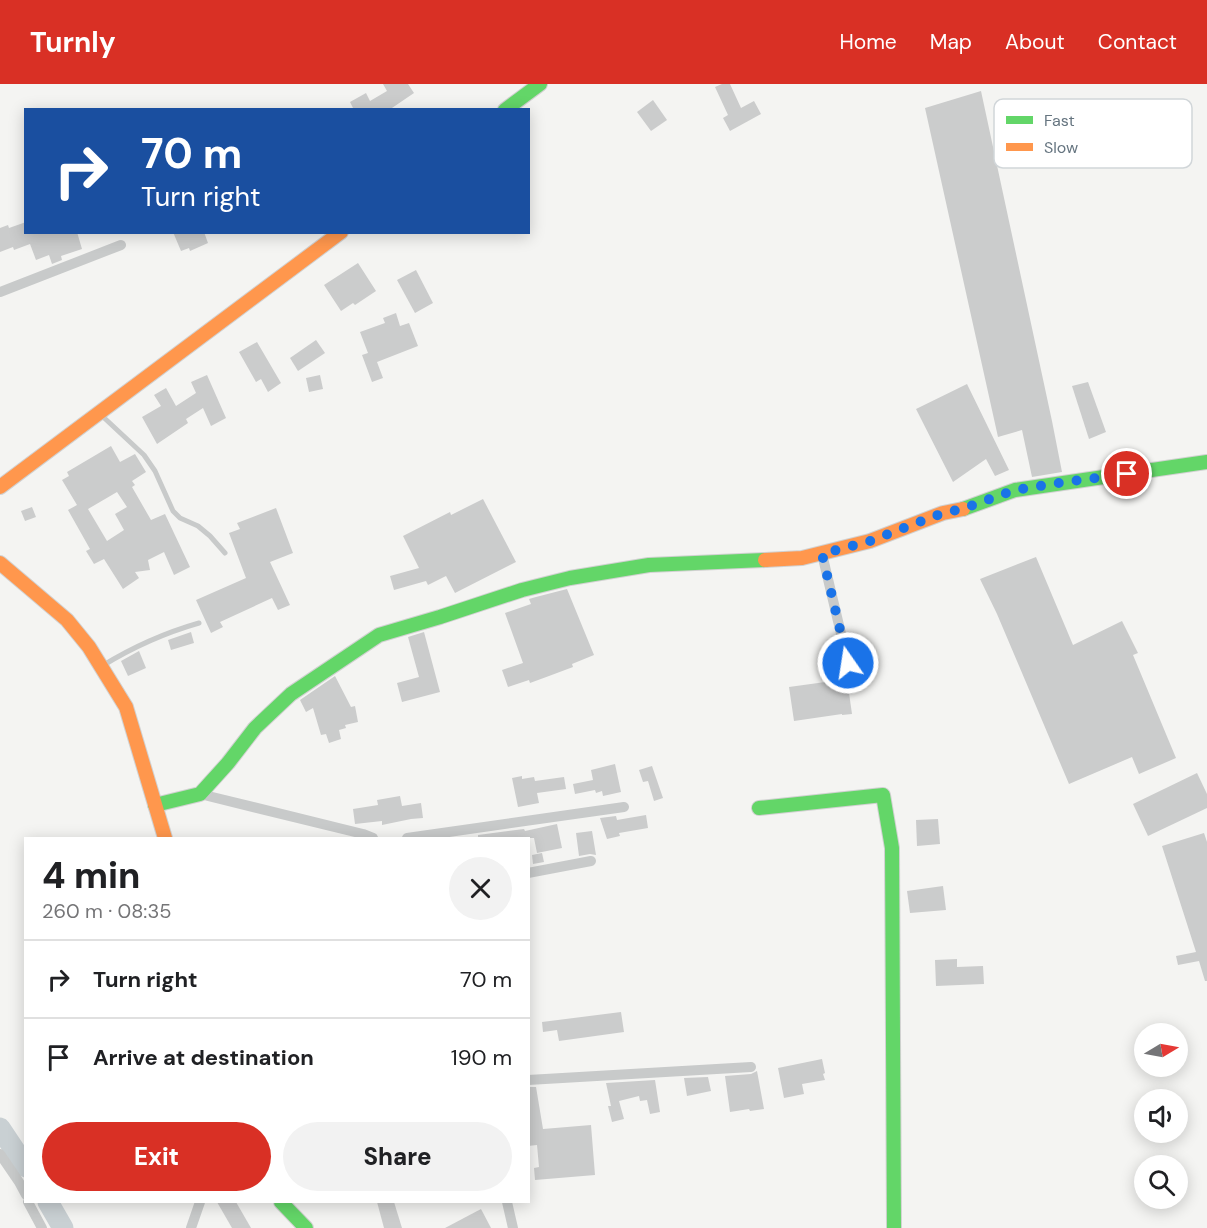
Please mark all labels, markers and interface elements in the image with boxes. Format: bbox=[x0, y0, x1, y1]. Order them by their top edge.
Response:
text: Turnly bbox=[30, 24, 116, 61]
text: Home bbox=[839, 28, 897, 56]
text: Map bbox=[930, 28, 972, 56]
text: About bbox=[1005, 28, 1065, 56]
text: Contact bbox=[1098, 28, 1177, 56]
legend bbox=[994, 99, 1192, 168]
text: Fast bbox=[1044, 110, 1075, 131]
text: 70 m bbox=[141, 126, 242, 181]
icon: right bbox=[42, 132, 120, 210]
text: Slow bbox=[1044, 137, 1078, 158]
text: Turn right bbox=[141, 179, 261, 214]
pin bbox=[1101, 448, 1152, 499]
icon: arrive bbox=[1110, 457, 1143, 490]
position arrow bbox=[816, 631, 880, 695]
text: 4 min bbox=[42, 852, 140, 899]
button: close bbox=[449, 857, 512, 920]
text: 260 m · 08:35 bbox=[42, 898, 171, 924]
icon: right bbox=[42, 963, 75, 996]
text: Turn right bbox=[93, 965, 198, 994]
text: 70 m bbox=[460, 965, 512, 994]
north arrow bbox=[1134, 1023, 1188, 1077]
map controls bbox=[1134, 1023, 1188, 1209]
icon: arrive bbox=[42, 1041, 75, 1074]
text: Arrive at destination bbox=[93, 1043, 314, 1072]
text: 190 m bbox=[451, 1043, 512, 1072]
button: sound bbox=[1134, 1089, 1188, 1143]
button: Exit bbox=[42, 1122, 271, 1191]
button: Share bbox=[283, 1122, 512, 1191]
button: search bbox=[1134, 1155, 1188, 1209]

